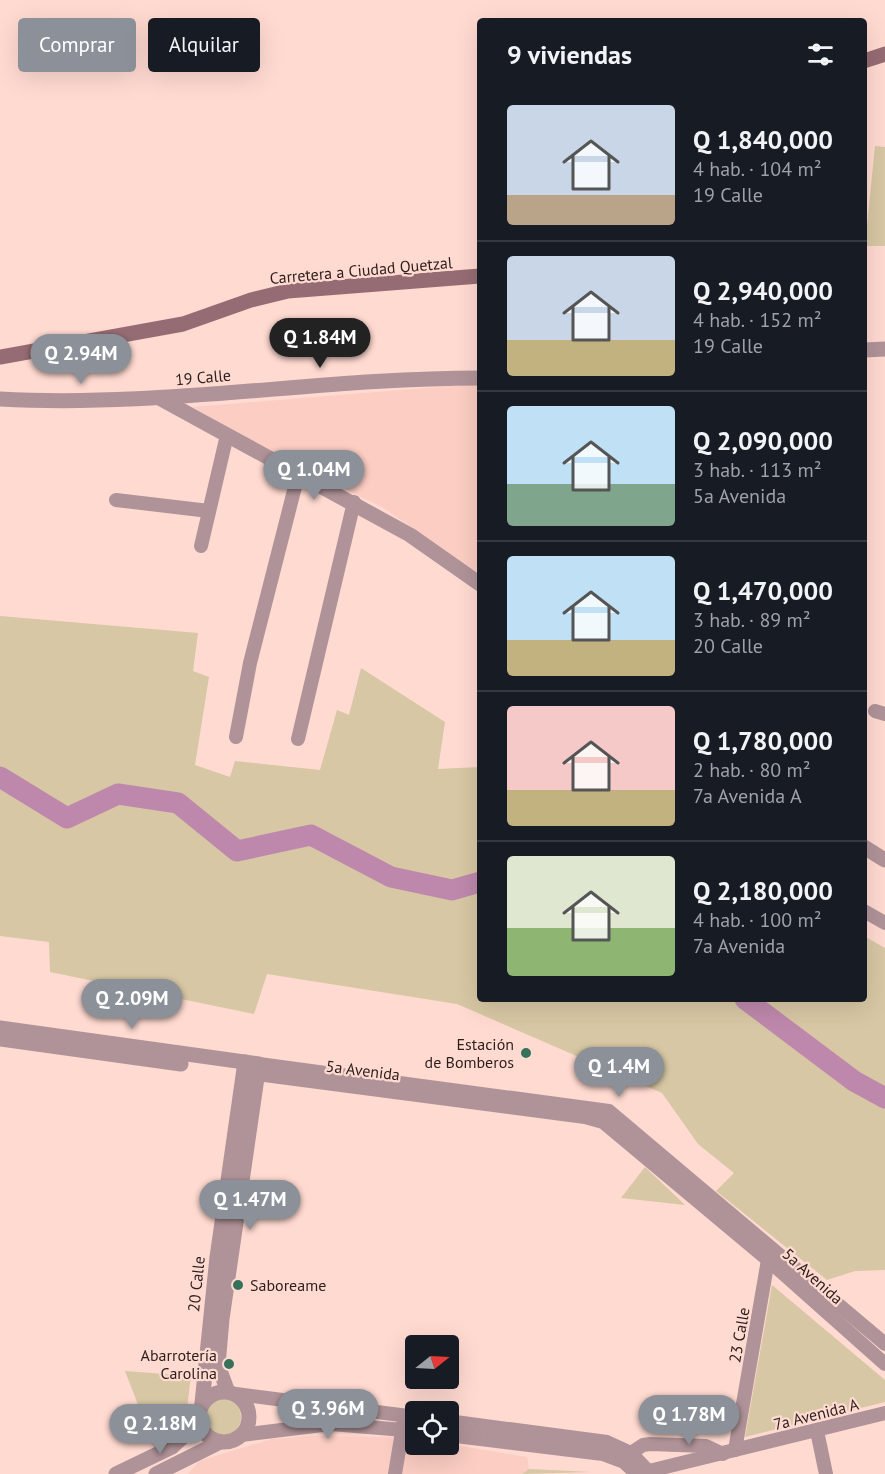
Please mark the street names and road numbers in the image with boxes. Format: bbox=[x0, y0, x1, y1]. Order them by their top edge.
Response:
street label: Carretera a Ciudad Quetzal bbox=[269, 252, 454, 288]
street label: 19 Calle bbox=[174, 365, 232, 389]
street label: 5a Avenida bbox=[325, 1056, 401, 1084]
street label: 5a Avenida bbox=[779, 1244, 847, 1308]
street label: 20 Calle bbox=[183, 1255, 209, 1313]
street label: 23 Calle bbox=[724, 1306, 754, 1364]
street label: 7a Avenida A bbox=[771, 1394, 861, 1434]

